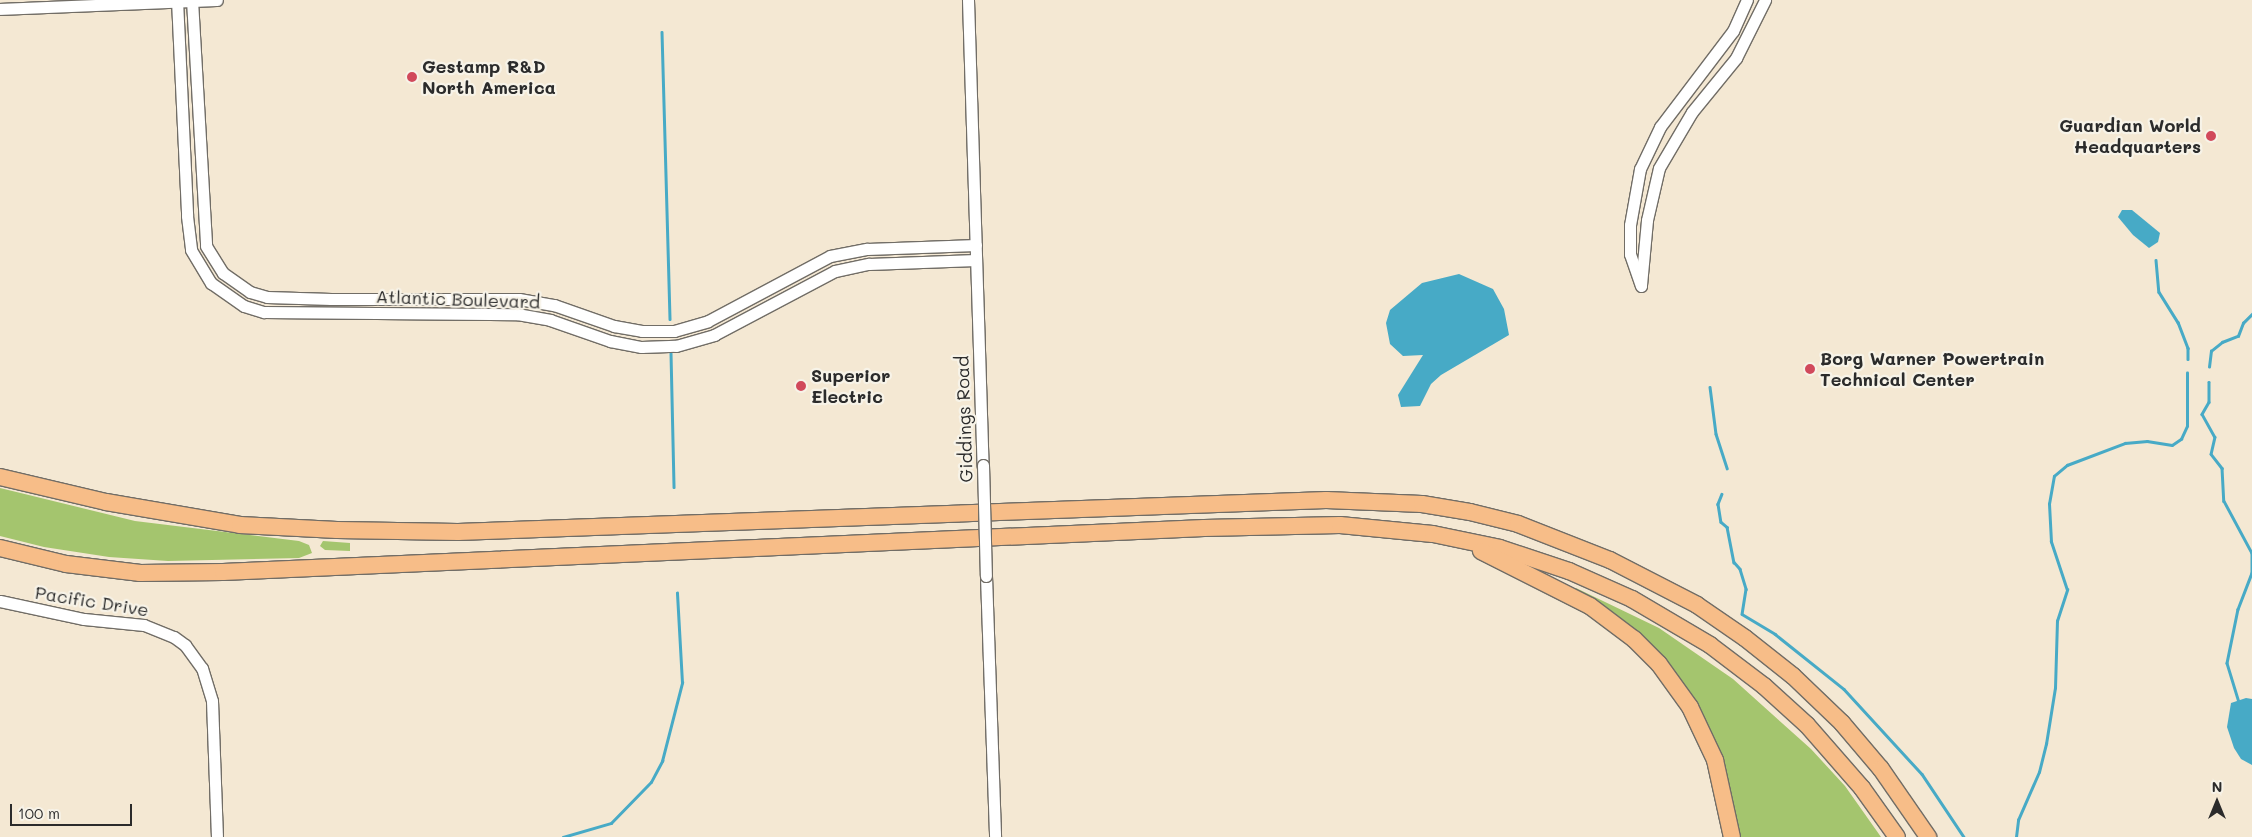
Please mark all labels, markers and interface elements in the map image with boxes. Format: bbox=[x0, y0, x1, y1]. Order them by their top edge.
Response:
place label: Gestamp R&D North America bbox=[422, 56, 556, 98]
marker: Gestamp R&D North America bbox=[406, 71, 418, 83]
place label: Guardian World Headquarters bbox=[2059, 115, 2201, 158]
marker: Guardian World Headquarters bbox=[2205, 130, 2217, 142]
street label: Atlantic Boulevard bbox=[375, 285, 541, 313]
place label: Borg Warner Powertrain Technical Center bbox=[1820, 348, 2044, 390]
street label: Giddings Road bbox=[951, 355, 977, 483]
marker: Borg Warner Powertrain Technical Center bbox=[1804, 363, 1816, 375]
place label: Superior Electric bbox=[811, 365, 890, 408]
marker: Superior Electric bbox=[795, 380, 807, 392]
street label: Pacific Drive bbox=[34, 581, 150, 621]
north arrow bbox=[2192, 777, 2242, 827]
text: N bbox=[2212, 777, 2222, 796]
scale bar bbox=[12, 794, 135, 826]
text: 100 m bbox=[18, 803, 60, 823]

